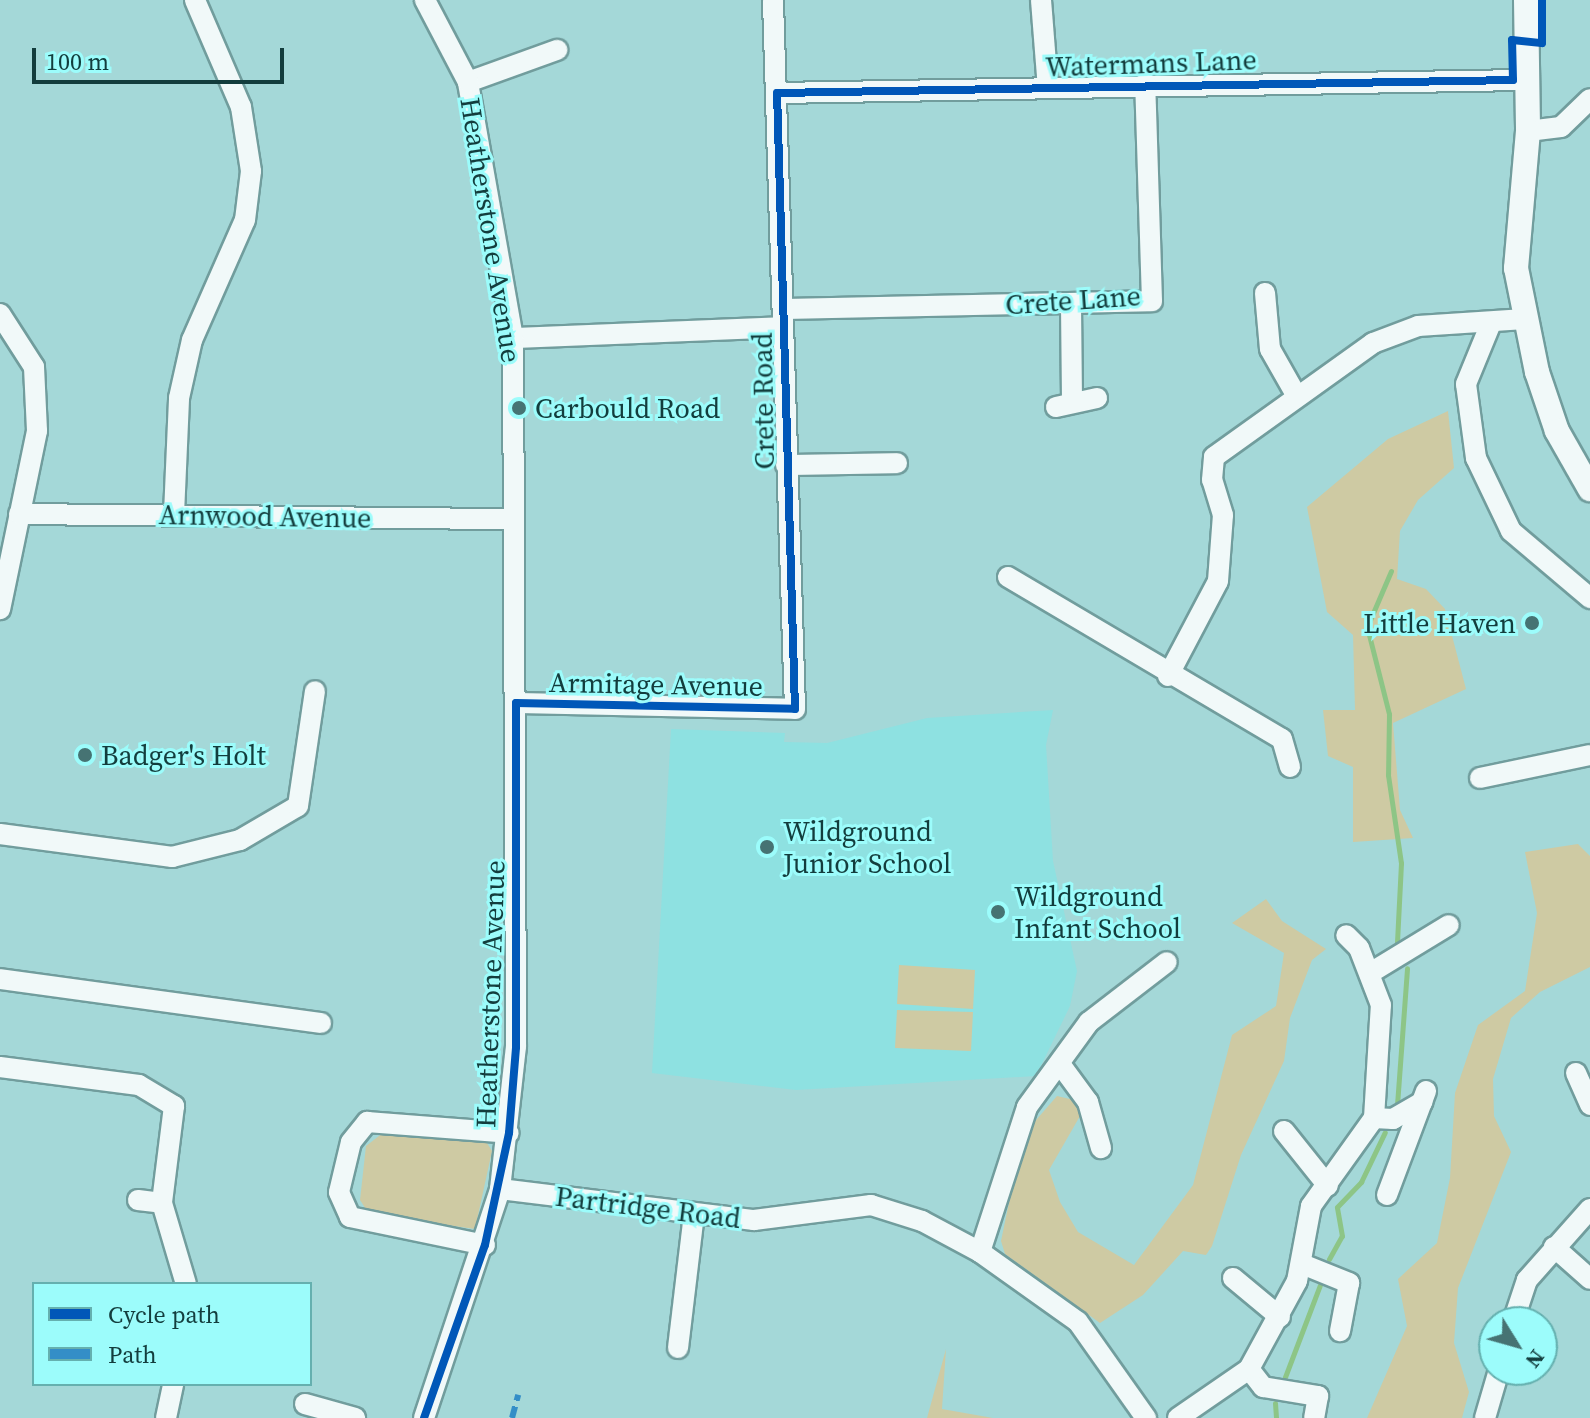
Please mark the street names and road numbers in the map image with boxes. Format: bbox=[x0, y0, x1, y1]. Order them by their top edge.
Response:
street label: Watermans Lane bbox=[1045, 43, 1257, 83]
street label: Heatherstone Avenue bbox=[453, 95, 529, 365]
street label: Crete Lane bbox=[1004, 279, 1142, 321]
street label: Crete Road bbox=[745, 332, 781, 470]
street label: Arnwood Avenue bbox=[158, 497, 372, 535]
street label: Armitage Avenue bbox=[549, 665, 763, 703]
street label: Heatherstone Avenue bbox=[469, 860, 511, 1128]
street label: Partridge Road bbox=[553, 1179, 743, 1235]

